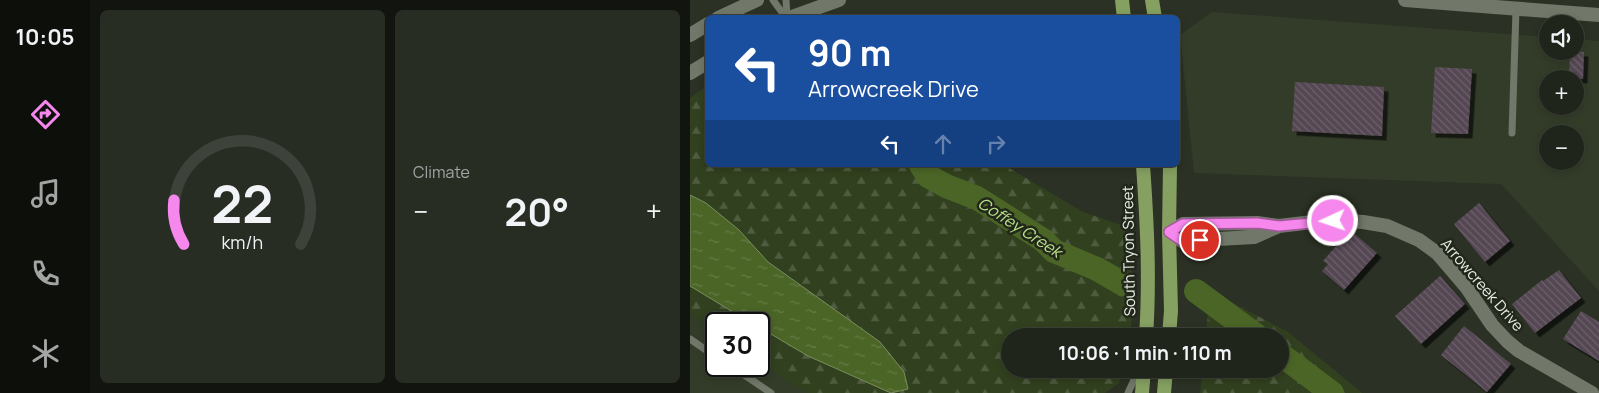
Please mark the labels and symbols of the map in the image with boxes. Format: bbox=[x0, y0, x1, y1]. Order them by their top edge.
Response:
street label: South Tryon Street bbox=[1117, 185, 1140, 317]
water label: Coffey Creek bbox=[974, 192, 1068, 263]
position arrow bbox=[1306, 194, 1358, 246]
pin bbox=[1179, 219, 1221, 261]
street label: Arrowcreek Drive bbox=[1436, 234, 1529, 336]
speed limit sign: 30 bbox=[705, 312, 770, 377]

